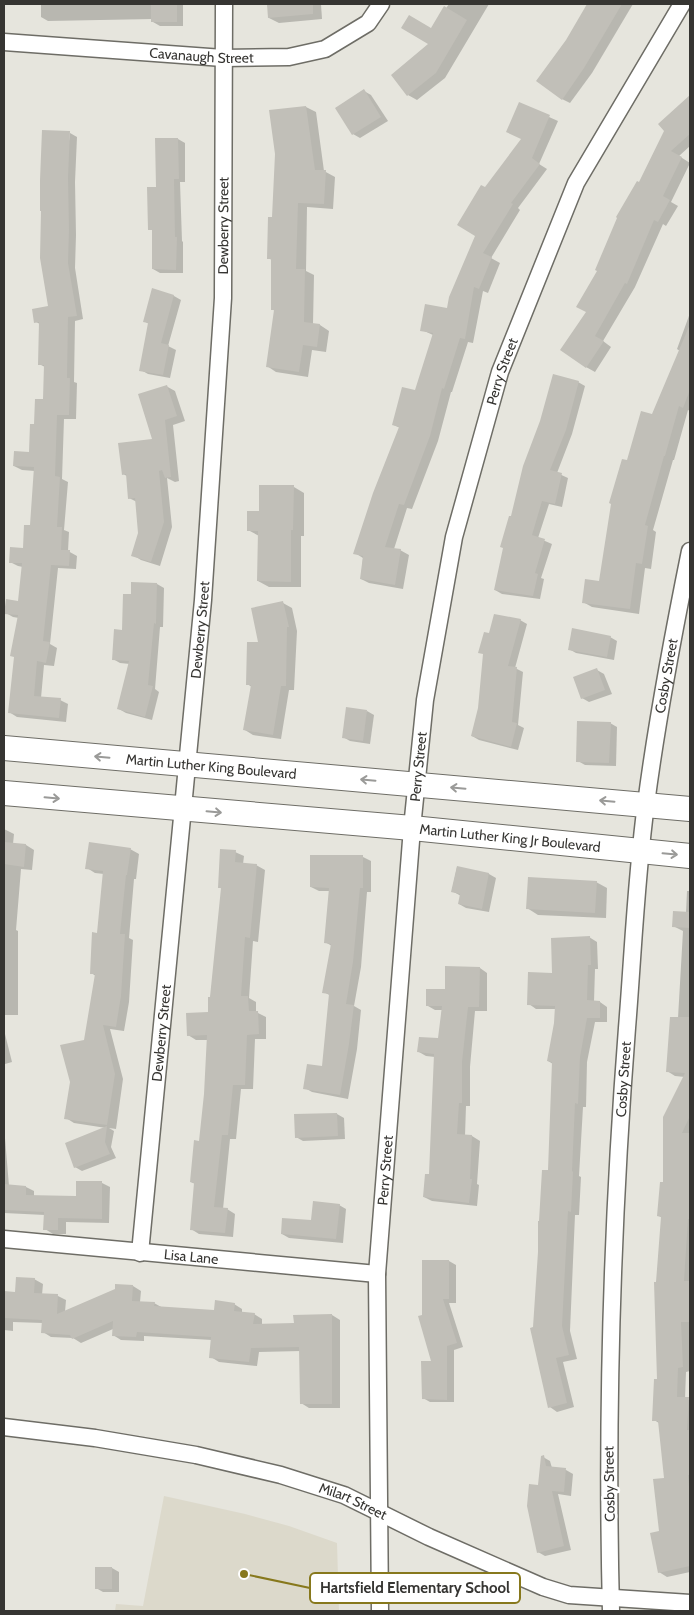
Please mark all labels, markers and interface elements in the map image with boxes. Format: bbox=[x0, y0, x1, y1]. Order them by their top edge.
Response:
street label: Cavanaugh Street bbox=[149, 44, 254, 67]
street label: Dewberry Street bbox=[214, 177, 232, 274]
street label: Perry Street bbox=[482, 335, 522, 407]
street label: Dewberry Street bbox=[186, 580, 213, 679]
street label: Cosby Street bbox=[651, 637, 682, 715]
street label: Perry Street bbox=[406, 731, 431, 802]
street label: Martin Luther King Boulevard bbox=[125, 750, 297, 783]
one-way arrow bbox=[94, 752, 110, 762]
one-way arrow bbox=[360, 776, 376, 785]
one-way arrow bbox=[450, 783, 466, 793]
one-way arrow bbox=[44, 793, 60, 802]
one-way arrow bbox=[599, 796, 615, 806]
one-way arrow bbox=[206, 808, 222, 817]
street label: Martin Luther King Jr Boulevard bbox=[419, 820, 601, 856]
one-way arrow bbox=[662, 849, 678, 859]
street label: Dewberry Street bbox=[148, 983, 175, 1082]
street label: Cosby Street bbox=[612, 1041, 635, 1118]
street label: Perry Street bbox=[373, 1134, 397, 1206]
street label: Lisa Lane bbox=[163, 1245, 219, 1268]
street label: Cosby Street bbox=[599, 1446, 619, 1522]
street label: Milart Street bbox=[317, 1479, 390, 1524]
callout: Hartsfield Elementary School bbox=[310, 1573, 520, 1603]
text: Hartsfield Elementary School bbox=[320, 1579, 510, 1597]

